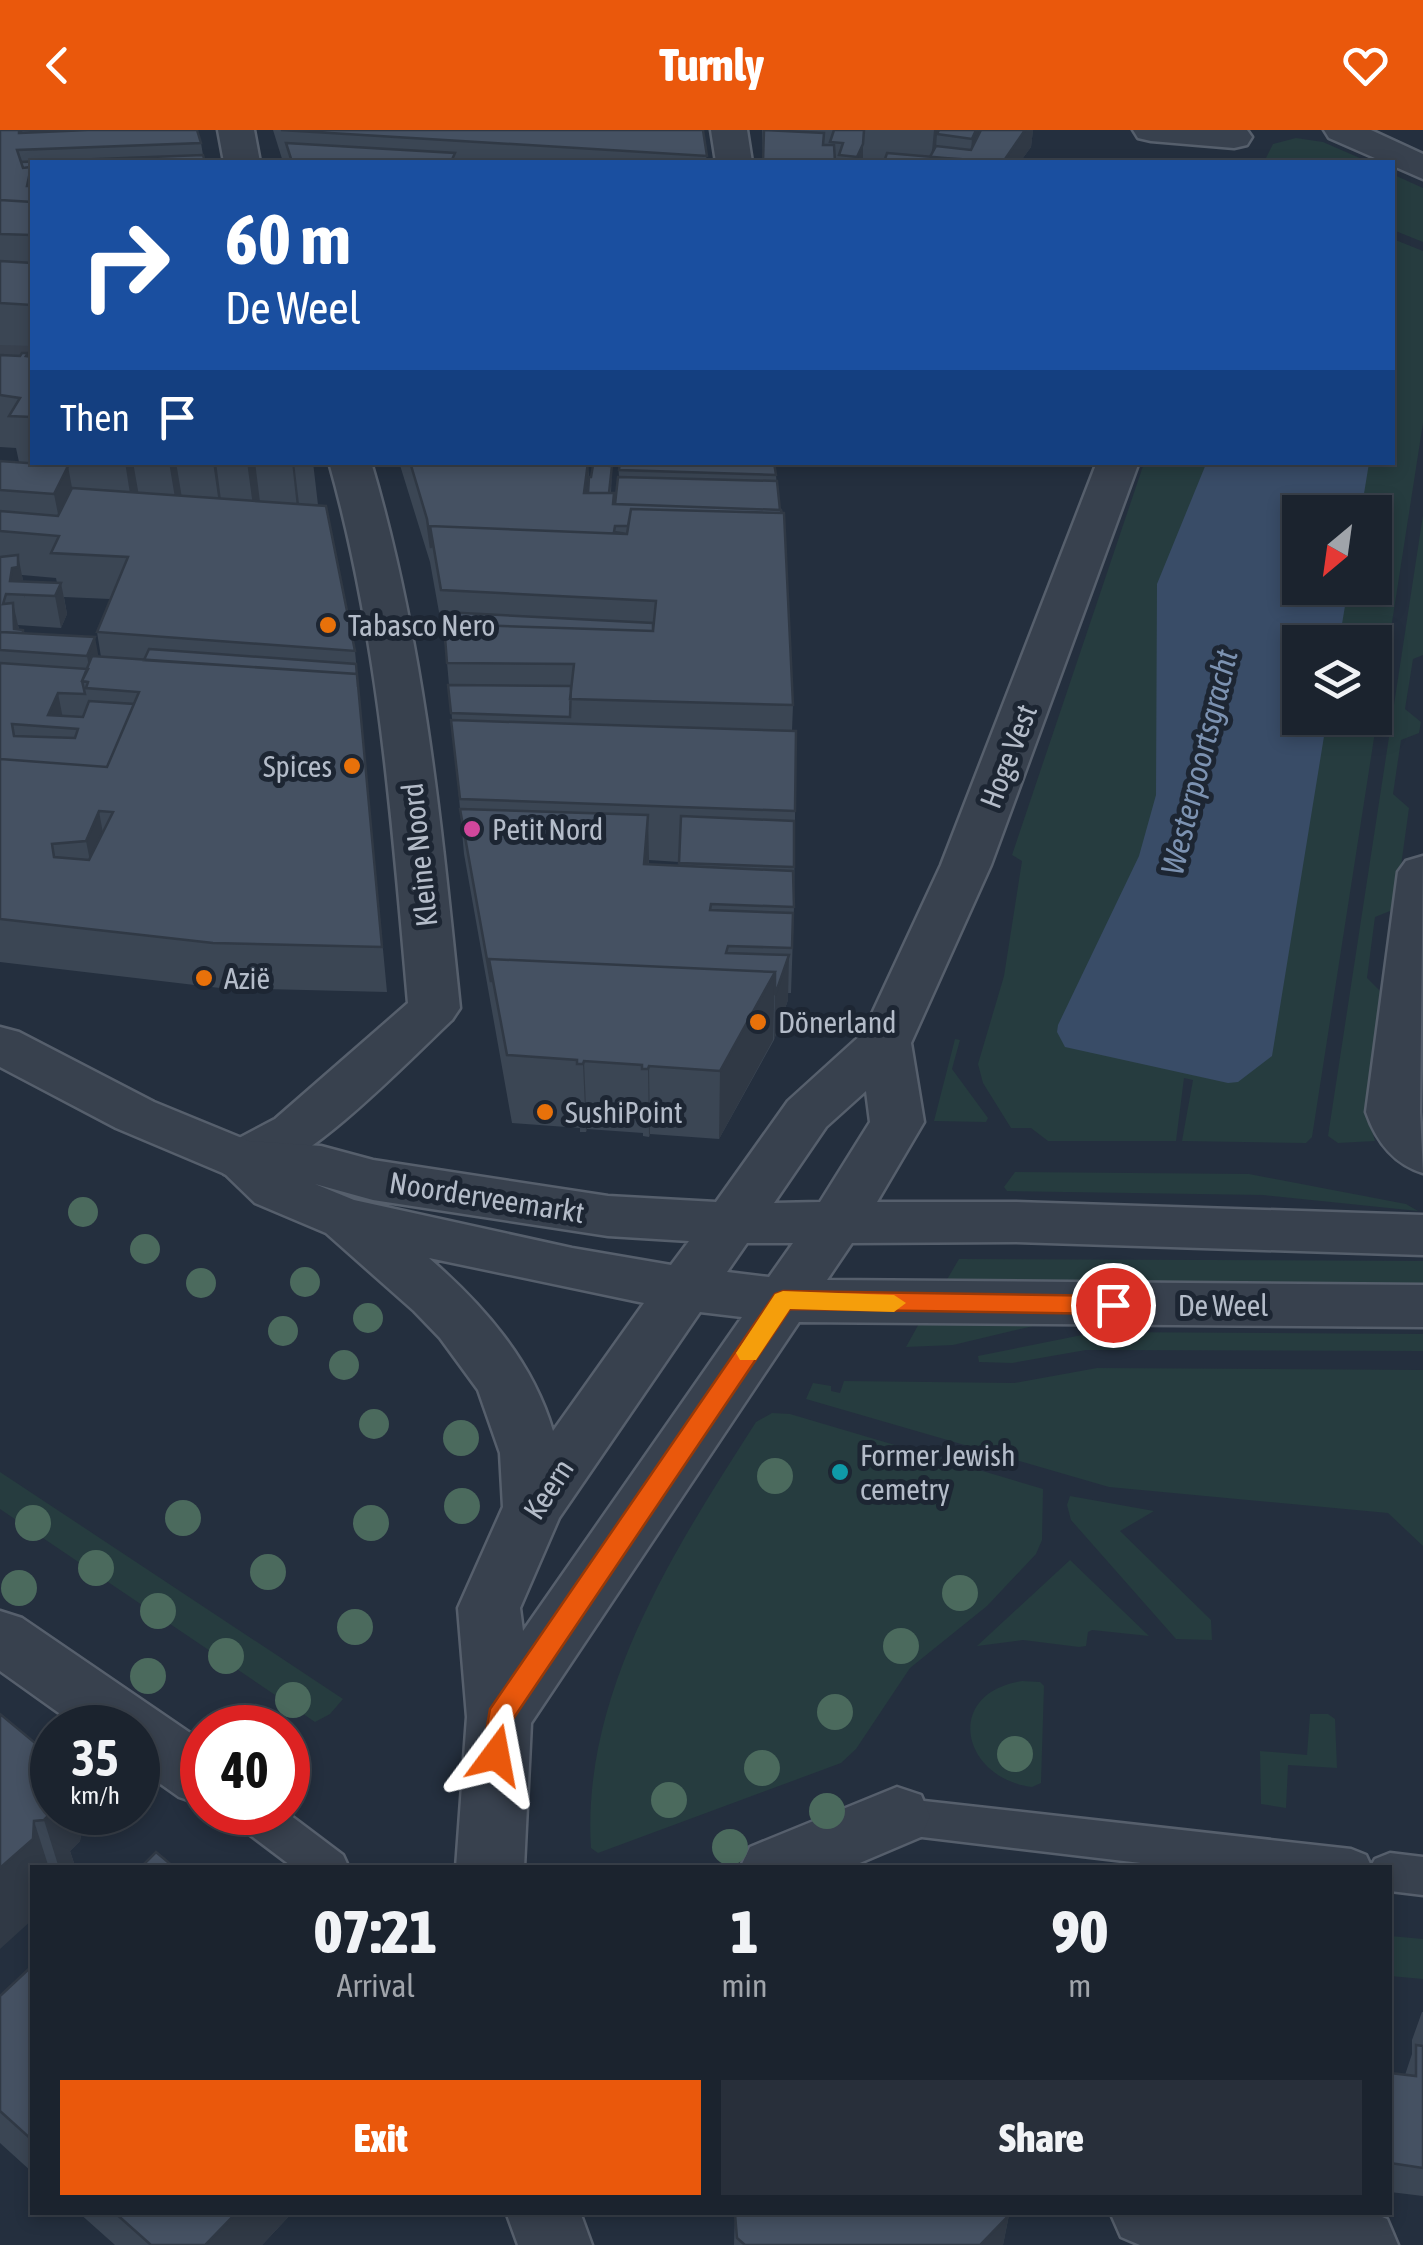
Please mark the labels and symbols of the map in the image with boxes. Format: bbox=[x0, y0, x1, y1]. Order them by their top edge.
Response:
north arrow bbox=[1282, 495, 1392, 605]
place label: Tabasco Nero bbox=[348, 608, 495, 642]
marker: Tabasco Nero bbox=[317, 614, 339, 636]
water label: Westerpoortsgracht bbox=[1153, 645, 1245, 878]
street label: Hoge Vest bbox=[973, 699, 1043, 813]
place label: Spices bbox=[263, 749, 332, 783]
marker: Spices bbox=[341, 755, 363, 777]
street label: Kleine Noord bbox=[395, 782, 443, 928]
place label: Petit Nord bbox=[492, 812, 603, 846]
marker: Petit Nord bbox=[461, 818, 483, 840]
place label: Azië bbox=[224, 961, 270, 995]
marker: Azië bbox=[193, 967, 215, 989]
place label: Dönerland bbox=[778, 1005, 897, 1039]
marker: Dönerland bbox=[747, 1011, 769, 1033]
place label: SushiPoint bbox=[565, 1095, 683, 1129]
marker: SushiPoint bbox=[534, 1101, 556, 1123]
street label: Noorderveemarkt bbox=[387, 1165, 587, 1229]
pin bbox=[1071, 1263, 1156, 1348]
street label: De Weel bbox=[1178, 1288, 1268, 1322]
place label: Former Jewish cemetry bbox=[860, 1438, 1016, 1506]
street label: Keern bbox=[516, 1453, 580, 1525]
marker: Former Jewish cemetry bbox=[829, 1461, 851, 1483]
position arrow bbox=[444, 1703, 548, 1807]
speed limit sign: 40 bbox=[180, 1705, 310, 1835]

